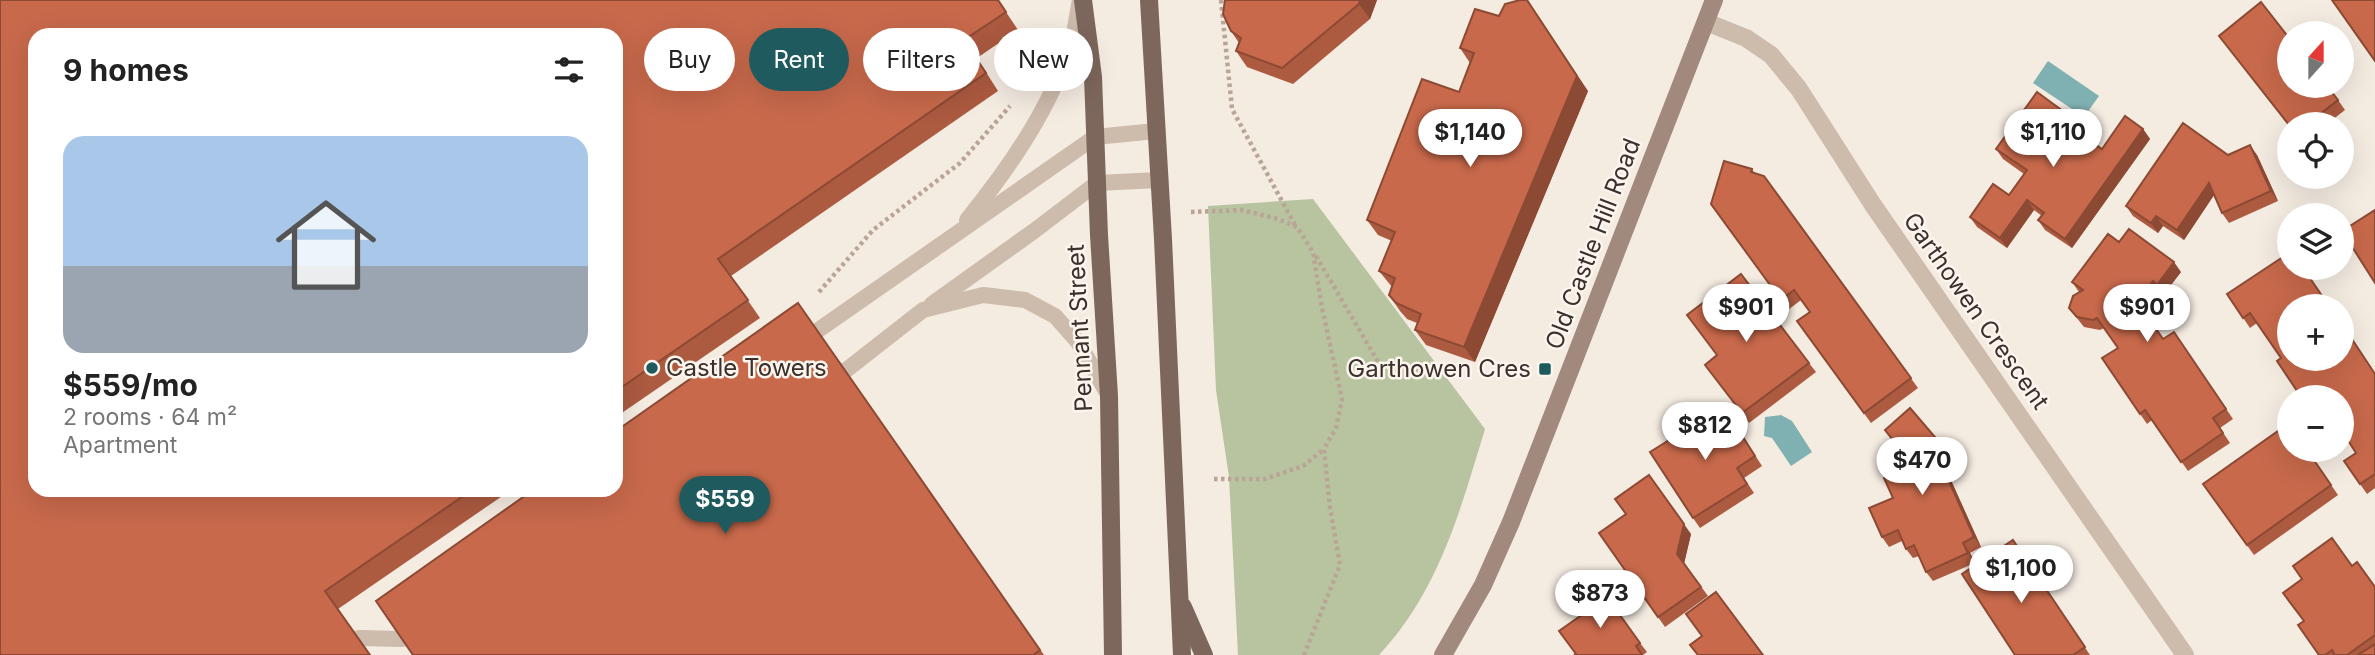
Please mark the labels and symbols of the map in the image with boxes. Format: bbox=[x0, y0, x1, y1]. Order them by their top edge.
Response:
north arrow bbox=[2277, 21, 2354, 98]
pin: $1,140 bbox=[1413, 110, 1527, 169]
pin: $1,110 bbox=[1996, 110, 2110, 169]
street label: Old Castle Hill Road bbox=[1539, 134, 1646, 353]
street label: Garthowen Crescent bbox=[1898, 207, 2055, 415]
street label: Pennant Street bbox=[1061, 243, 1098, 412]
pin: $901 bbox=[1705, 284, 1787, 344]
pin: $901 bbox=[2106, 284, 2188, 344]
place label: Castle Towers bbox=[666, 353, 827, 382]
place label: Garthowen Cres bbox=[1347, 354, 1531, 383]
marker: Castle Towers bbox=[644, 360, 660, 376]
marker: Garthowen Cres bbox=[1537, 361, 1553, 377]
pin: $812 bbox=[1664, 402, 1746, 462]
pin: $470 bbox=[1881, 438, 1963, 497]
pin: $559 bbox=[684, 476, 766, 536]
pin: $1,100 bbox=[1964, 546, 2078, 605]
pin: $873 bbox=[1559, 570, 1641, 630]

